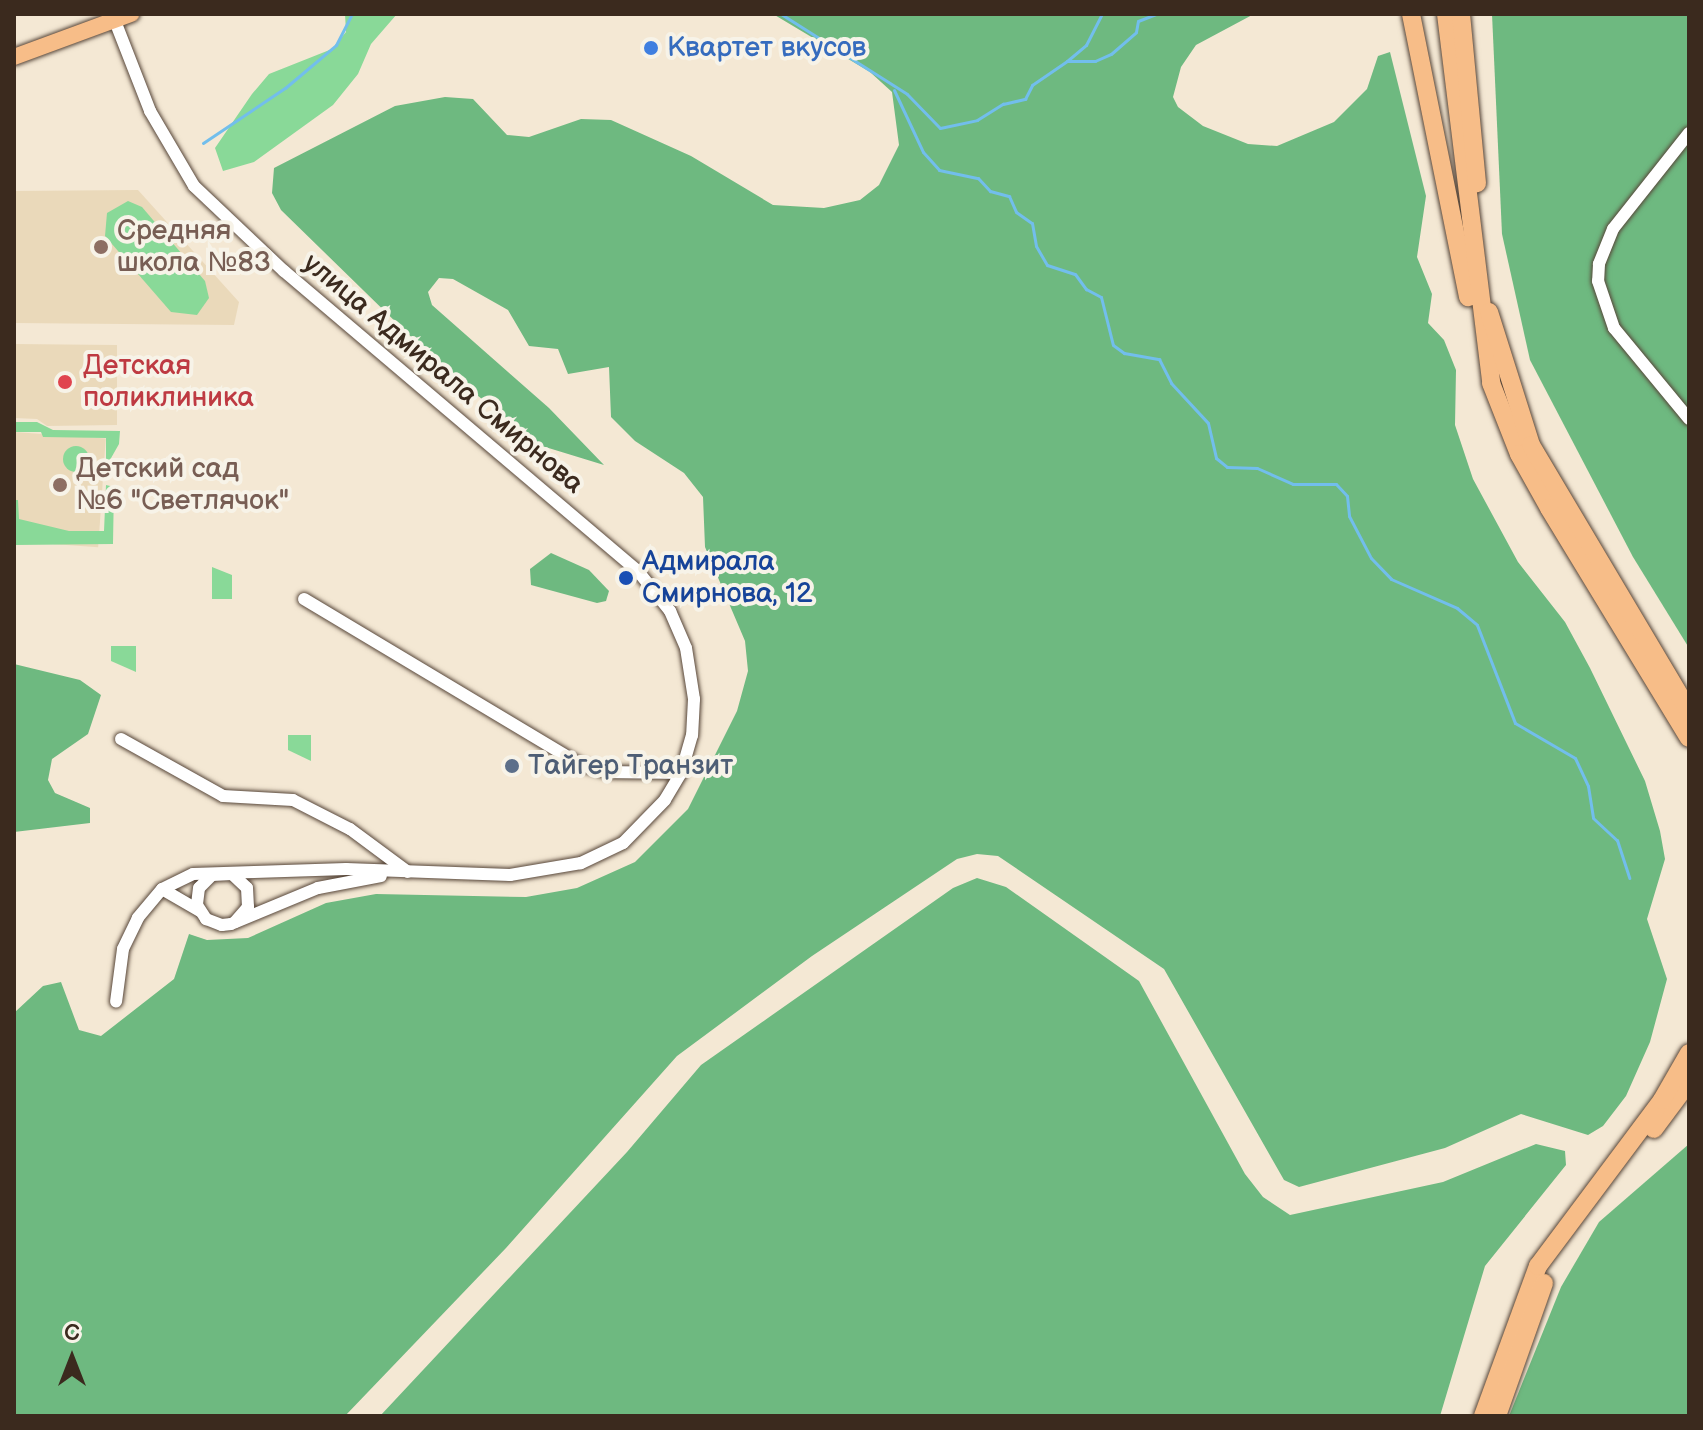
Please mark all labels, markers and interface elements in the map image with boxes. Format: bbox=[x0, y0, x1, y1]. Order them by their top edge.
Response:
place label: Квартет вкусов bbox=[667, 31, 866, 65]
marker: Квартет вкусов bbox=[642, 39, 660, 57]
place label: Средняя школа №83 bbox=[117, 214, 271, 280]
marker: Средняя школа №83 bbox=[92, 238, 110, 256]
street label: улица Адмирала Смирнова bbox=[296, 247, 590, 501]
place label: Детская поликлиника bbox=[83, 349, 254, 415]
marker: Детская поликлиника bbox=[54, 371, 76, 393]
place label: Детский сад №6 "Светлячок" bbox=[76, 452, 289, 518]
marker: Детский сад №6 "Светлячок" bbox=[51, 476, 69, 494]
place label: Адмирала Смирнова, 12 bbox=[642, 545, 812, 611]
marker: Адмирала Смирнова, 12 bbox=[617, 569, 635, 587]
place label: Тайгер Транзит bbox=[528, 749, 733, 783]
marker: Тайгер Транзит bbox=[503, 757, 521, 775]
north arrow bbox=[32, 1318, 112, 1398]
text: С bbox=[64, 1320, 80, 1347]

